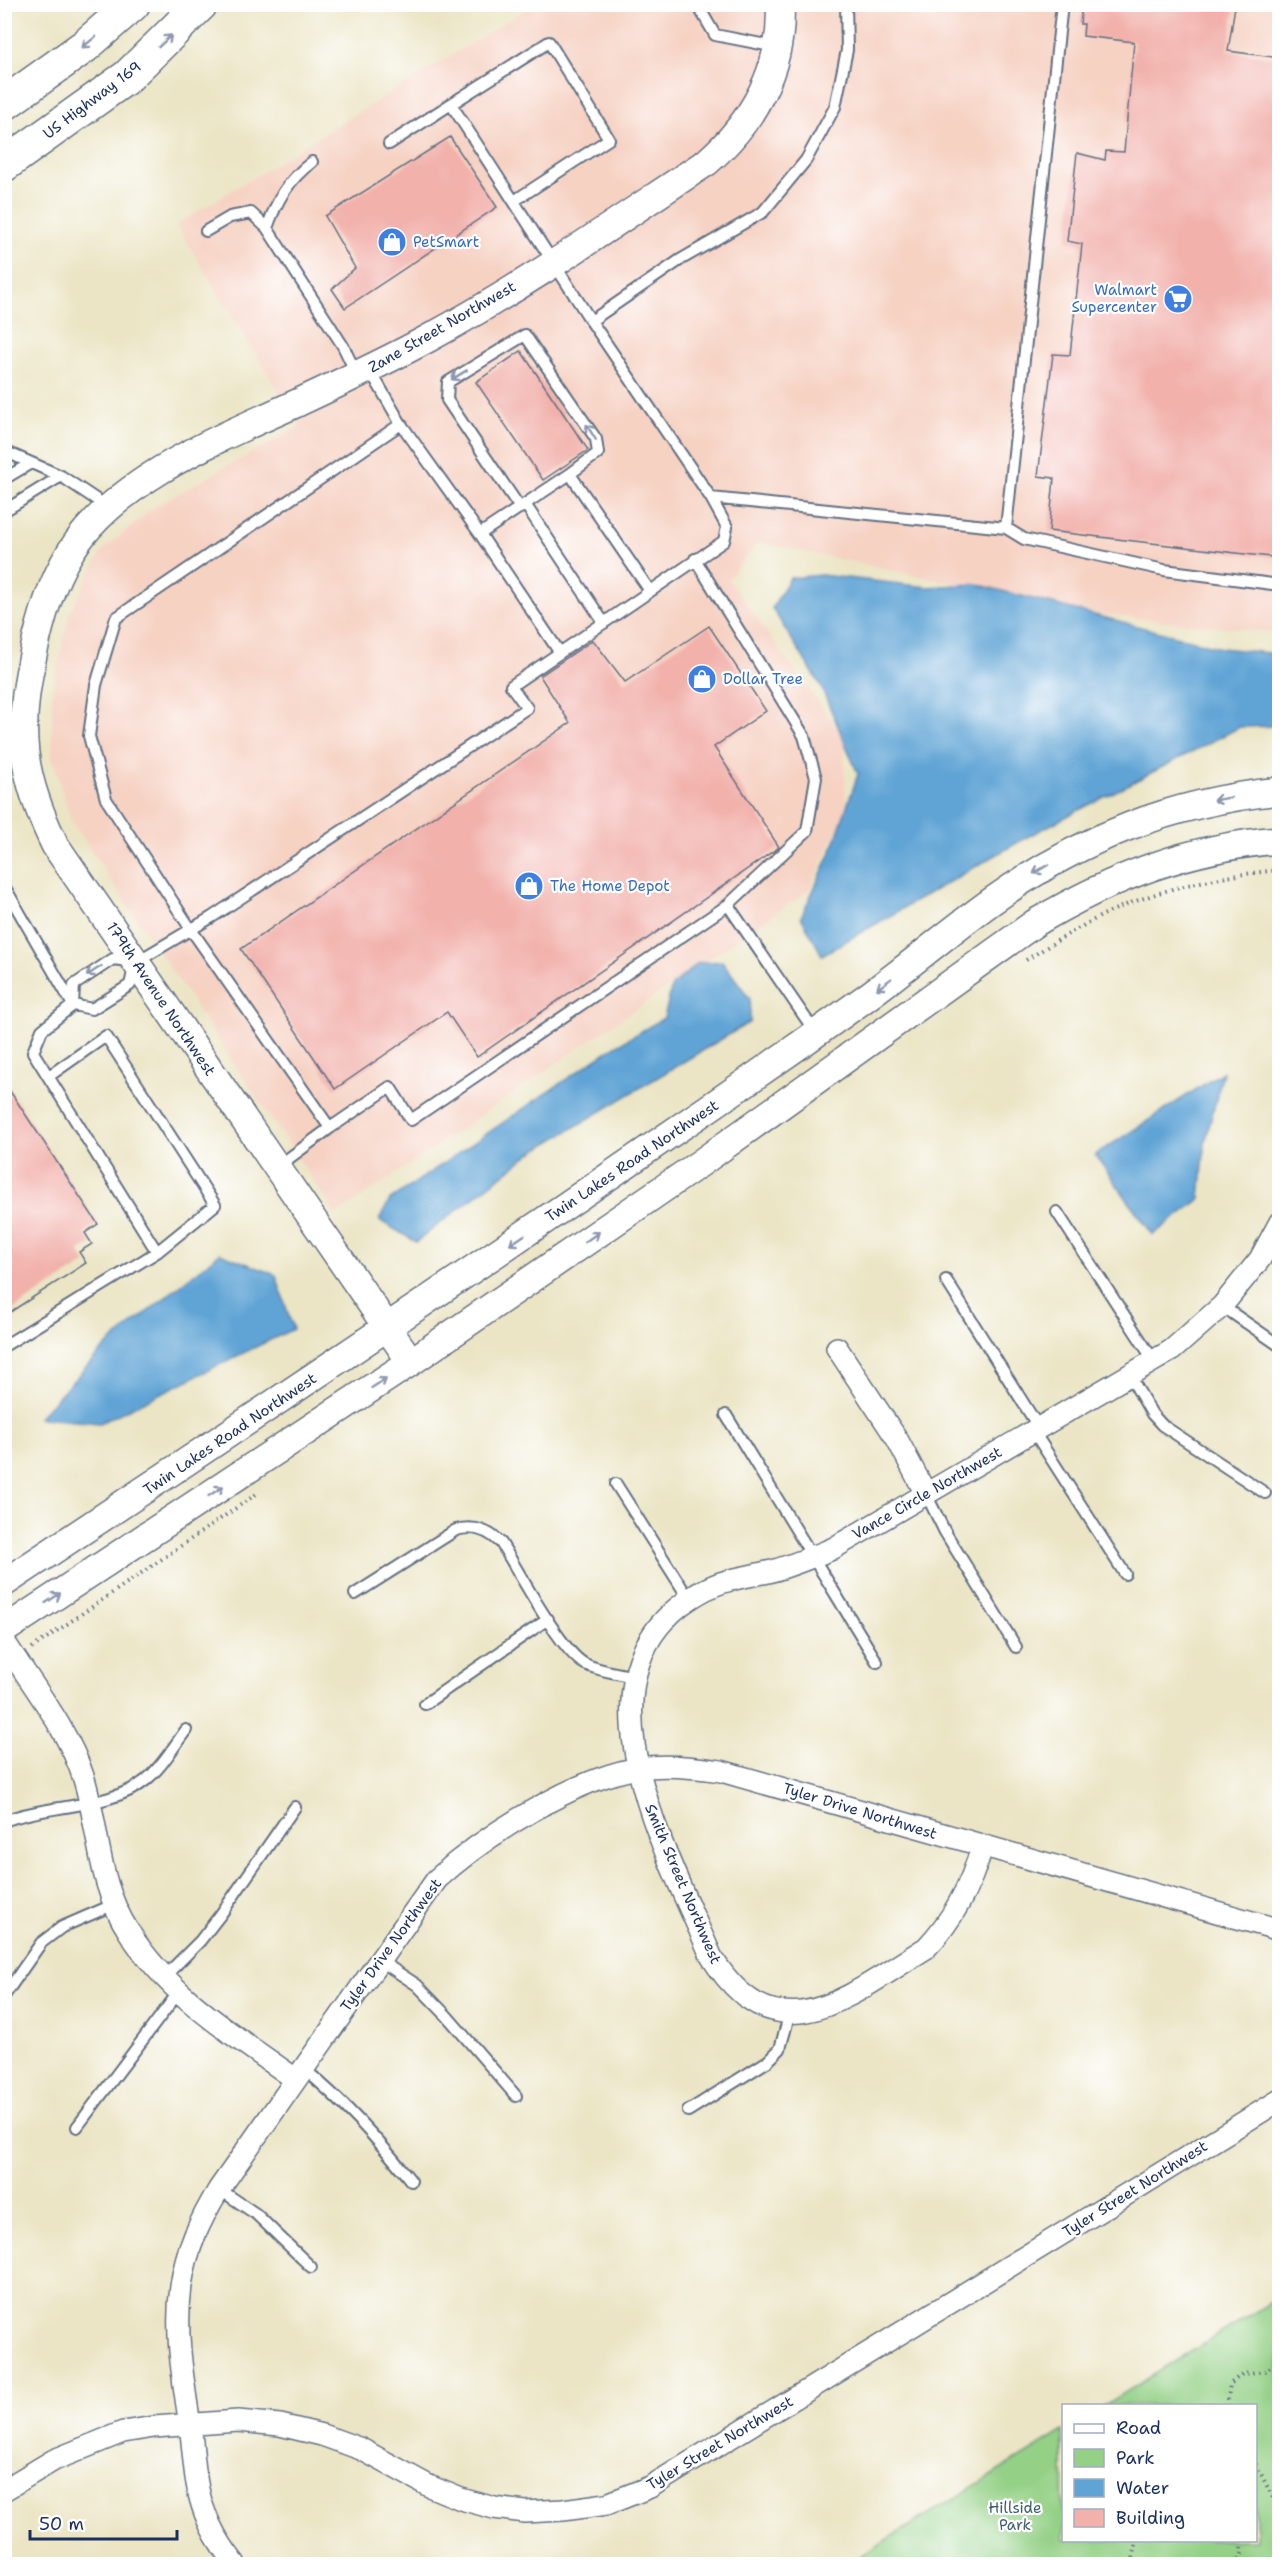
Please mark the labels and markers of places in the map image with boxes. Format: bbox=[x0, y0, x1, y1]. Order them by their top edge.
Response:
shop icon: PetSmart bbox=[376, 226, 408, 258]
place label: PetSmart bbox=[413, 232, 479, 252]
place label: Walmart Supercenter bbox=[1071, 280, 1157, 317]
supermarket icon: Walmart Supercenter bbox=[1162, 283, 1194, 315]
shop icon: Dollar Tree bbox=[686, 663, 718, 695]
place label: Dollar Tree bbox=[723, 669, 803, 689]
shop icon: The Home Depot bbox=[513, 870, 545, 902]
place label: The Home Depot bbox=[550, 876, 670, 896]

